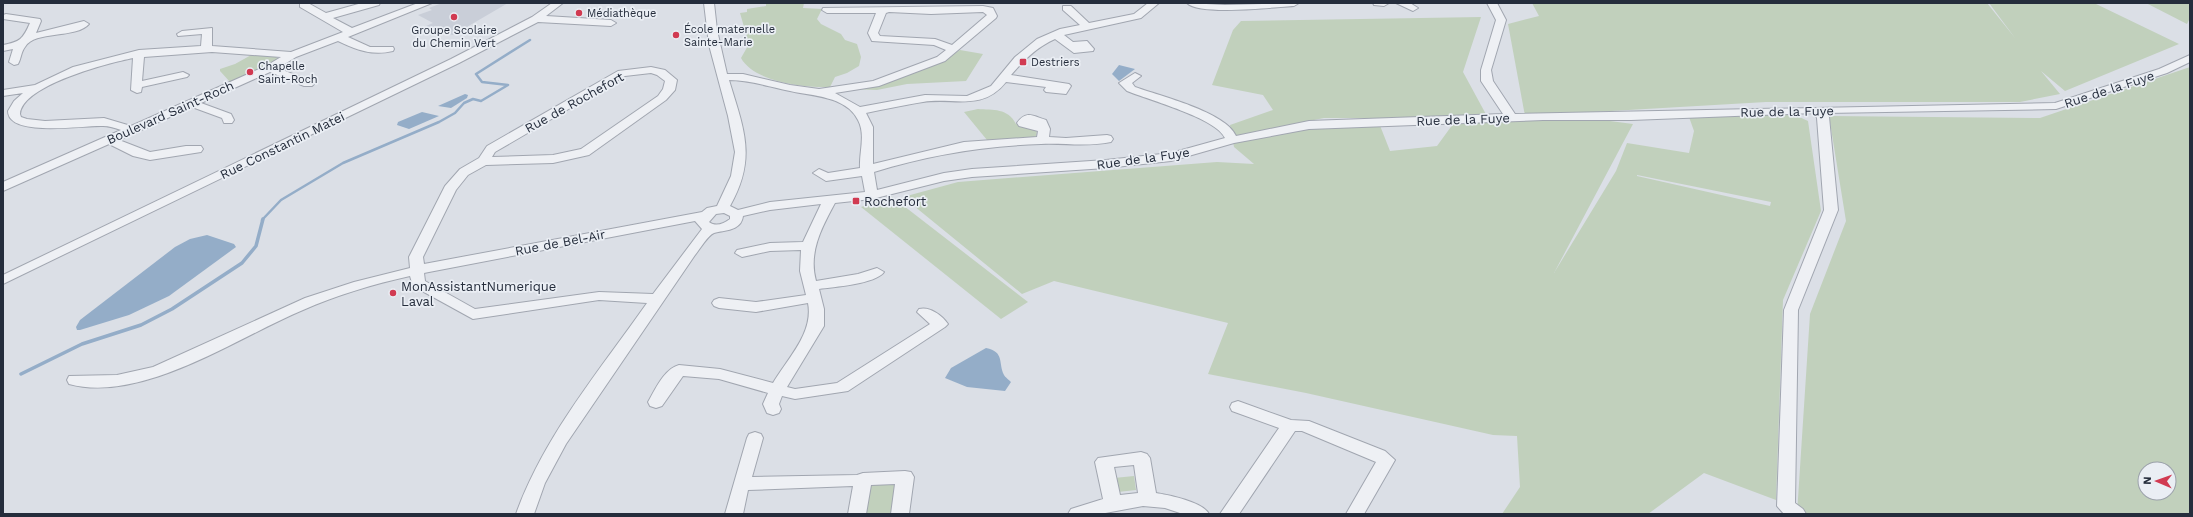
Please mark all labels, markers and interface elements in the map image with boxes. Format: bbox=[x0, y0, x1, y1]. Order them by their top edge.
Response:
place label: Médiathèque bbox=[587, 7, 656, 20]
marker: Médiathèque bbox=[574, 8, 584, 18]
marker: Groupe Scolaire du Chemin Vert bbox=[449, 12, 459, 22]
place label: École maternelle Sainte-Marie bbox=[684, 22, 775, 49]
place label: Groupe Scolaire du Chemin Vert bbox=[411, 24, 497, 50]
marker: École maternelle Sainte-Marie bbox=[671, 30, 681, 40]
place label: Destriers bbox=[1031, 56, 1080, 69]
marker: Destriers bbox=[1018, 57, 1028, 67]
place label: Chapelle Saint-Roch bbox=[258, 60, 318, 86]
marker: Chapelle Saint-Roch bbox=[245, 67, 255, 77]
street label: Rue de la Fuye bbox=[2062, 68, 2156, 111]
street label: Rue de Rochefort bbox=[522, 69, 627, 136]
street label: Boulevard Saint-Roch bbox=[104, 78, 236, 147]
street label: Rue de la Fuye bbox=[1740, 103, 1834, 120]
street label: Rue Constantin Matei bbox=[217, 109, 347, 182]
street label: Rue de la Fuye bbox=[1416, 110, 1510, 129]
street label: Rue de la Fuye bbox=[1096, 145, 1190, 172]
place label: Rochefort bbox=[864, 194, 927, 209]
marker: Rochefort bbox=[851, 196, 861, 206]
street label: Rue de Bel-Air bbox=[514, 226, 607, 259]
place label: MonAssistantNumerique Laval bbox=[401, 279, 556, 309]
marker: MonAssistantNumerique Laval bbox=[388, 288, 398, 298]
north arrow bbox=[2137, 461, 2177, 501]
text: N bbox=[2141, 476, 2154, 485]

